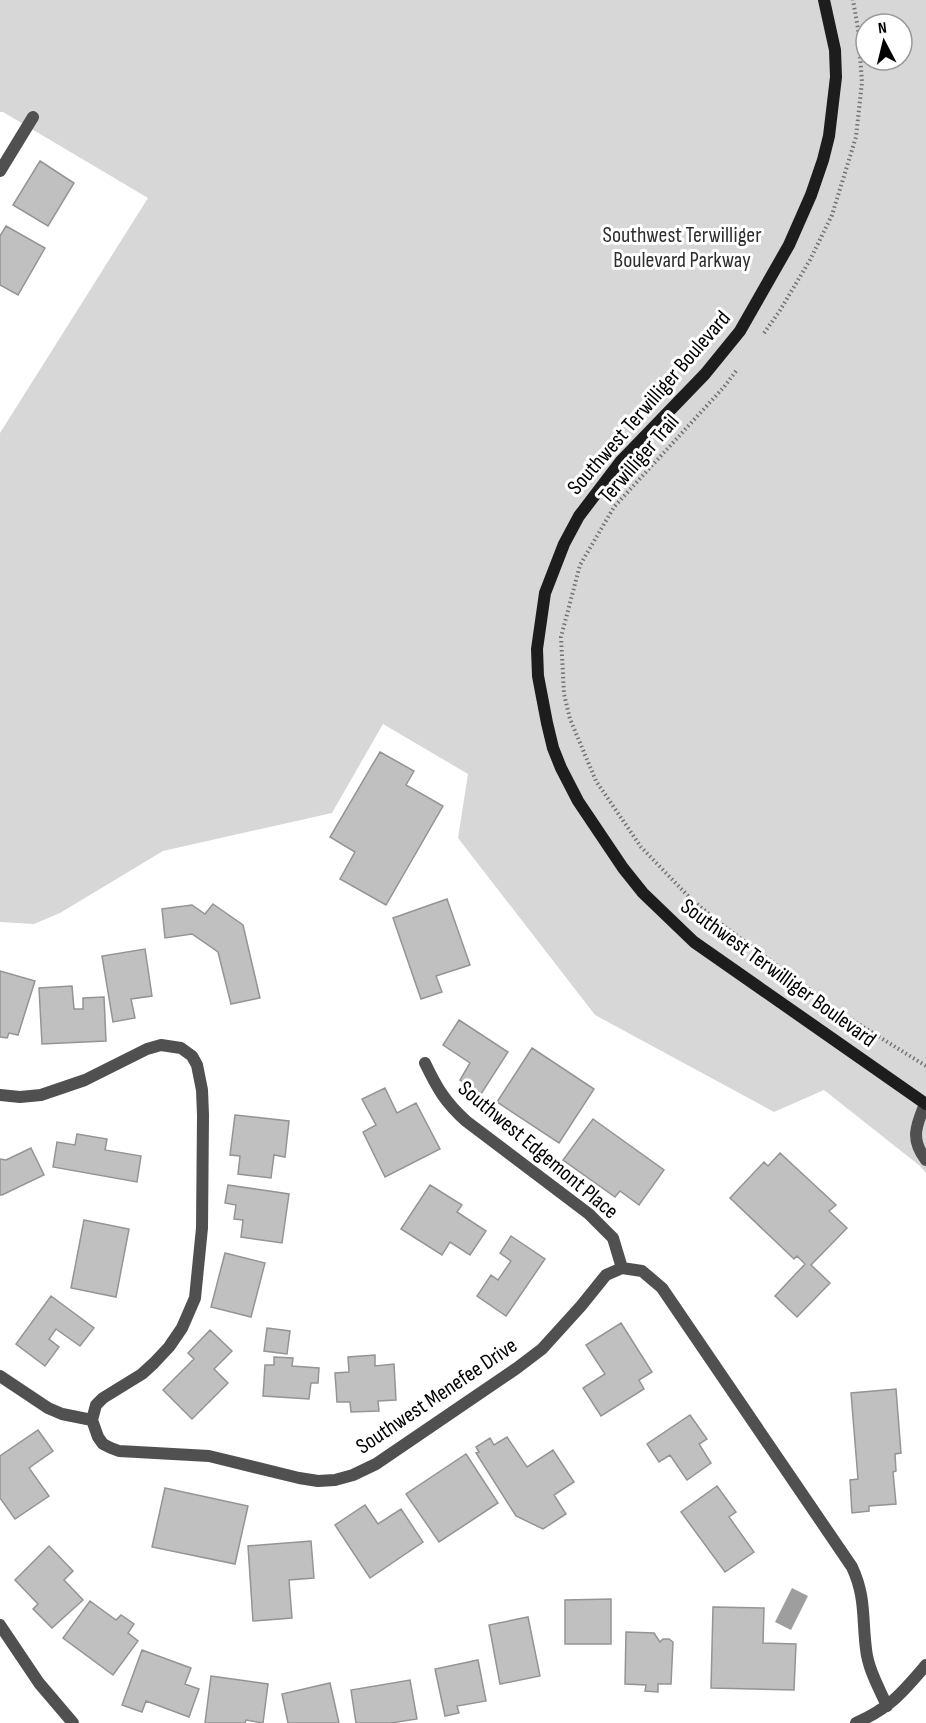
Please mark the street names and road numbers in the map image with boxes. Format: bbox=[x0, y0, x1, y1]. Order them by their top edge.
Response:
street label: Southwest Terwilliger Boulevard bbox=[562, 305, 736, 501]
street label: Terwilliger Trail bbox=[593, 409, 685, 509]
street label: Southwest Terwilliger Boulevard bbox=[675, 893, 881, 1053]
street label: Southwest Edgemont Place bbox=[452, 1075, 624, 1225]
street label: Southwest Menefee Drive bbox=[351, 1332, 523, 1460]

